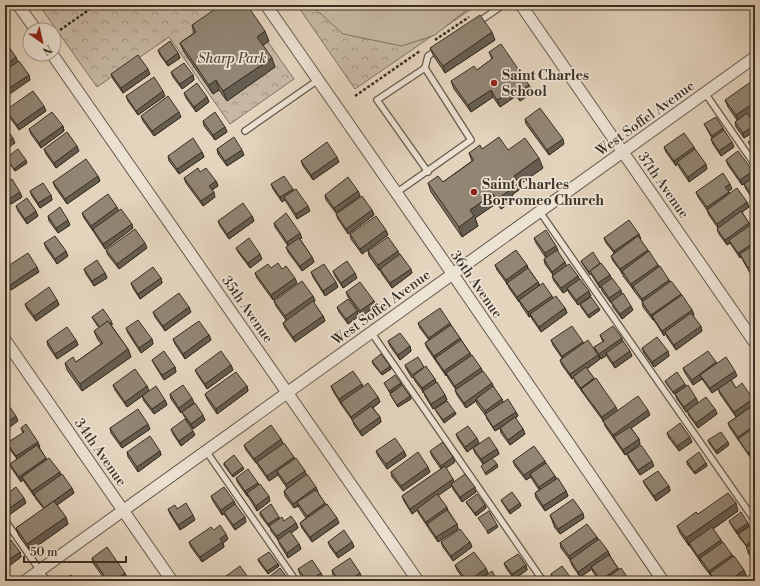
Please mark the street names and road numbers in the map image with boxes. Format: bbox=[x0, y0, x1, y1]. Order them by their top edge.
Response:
street label: West Soffel Avenue bbox=[592, 77, 698, 161]
street label: 37th Avenue bbox=[634, 149, 693, 222]
street label: 36th Avenue bbox=[446, 247, 506, 322]
street label: West Soffel Avenue bbox=[328, 266, 434, 350]
street label: 35th Avenue bbox=[217, 272, 277, 347]
street label: 34th Avenue bbox=[70, 415, 130, 490]

